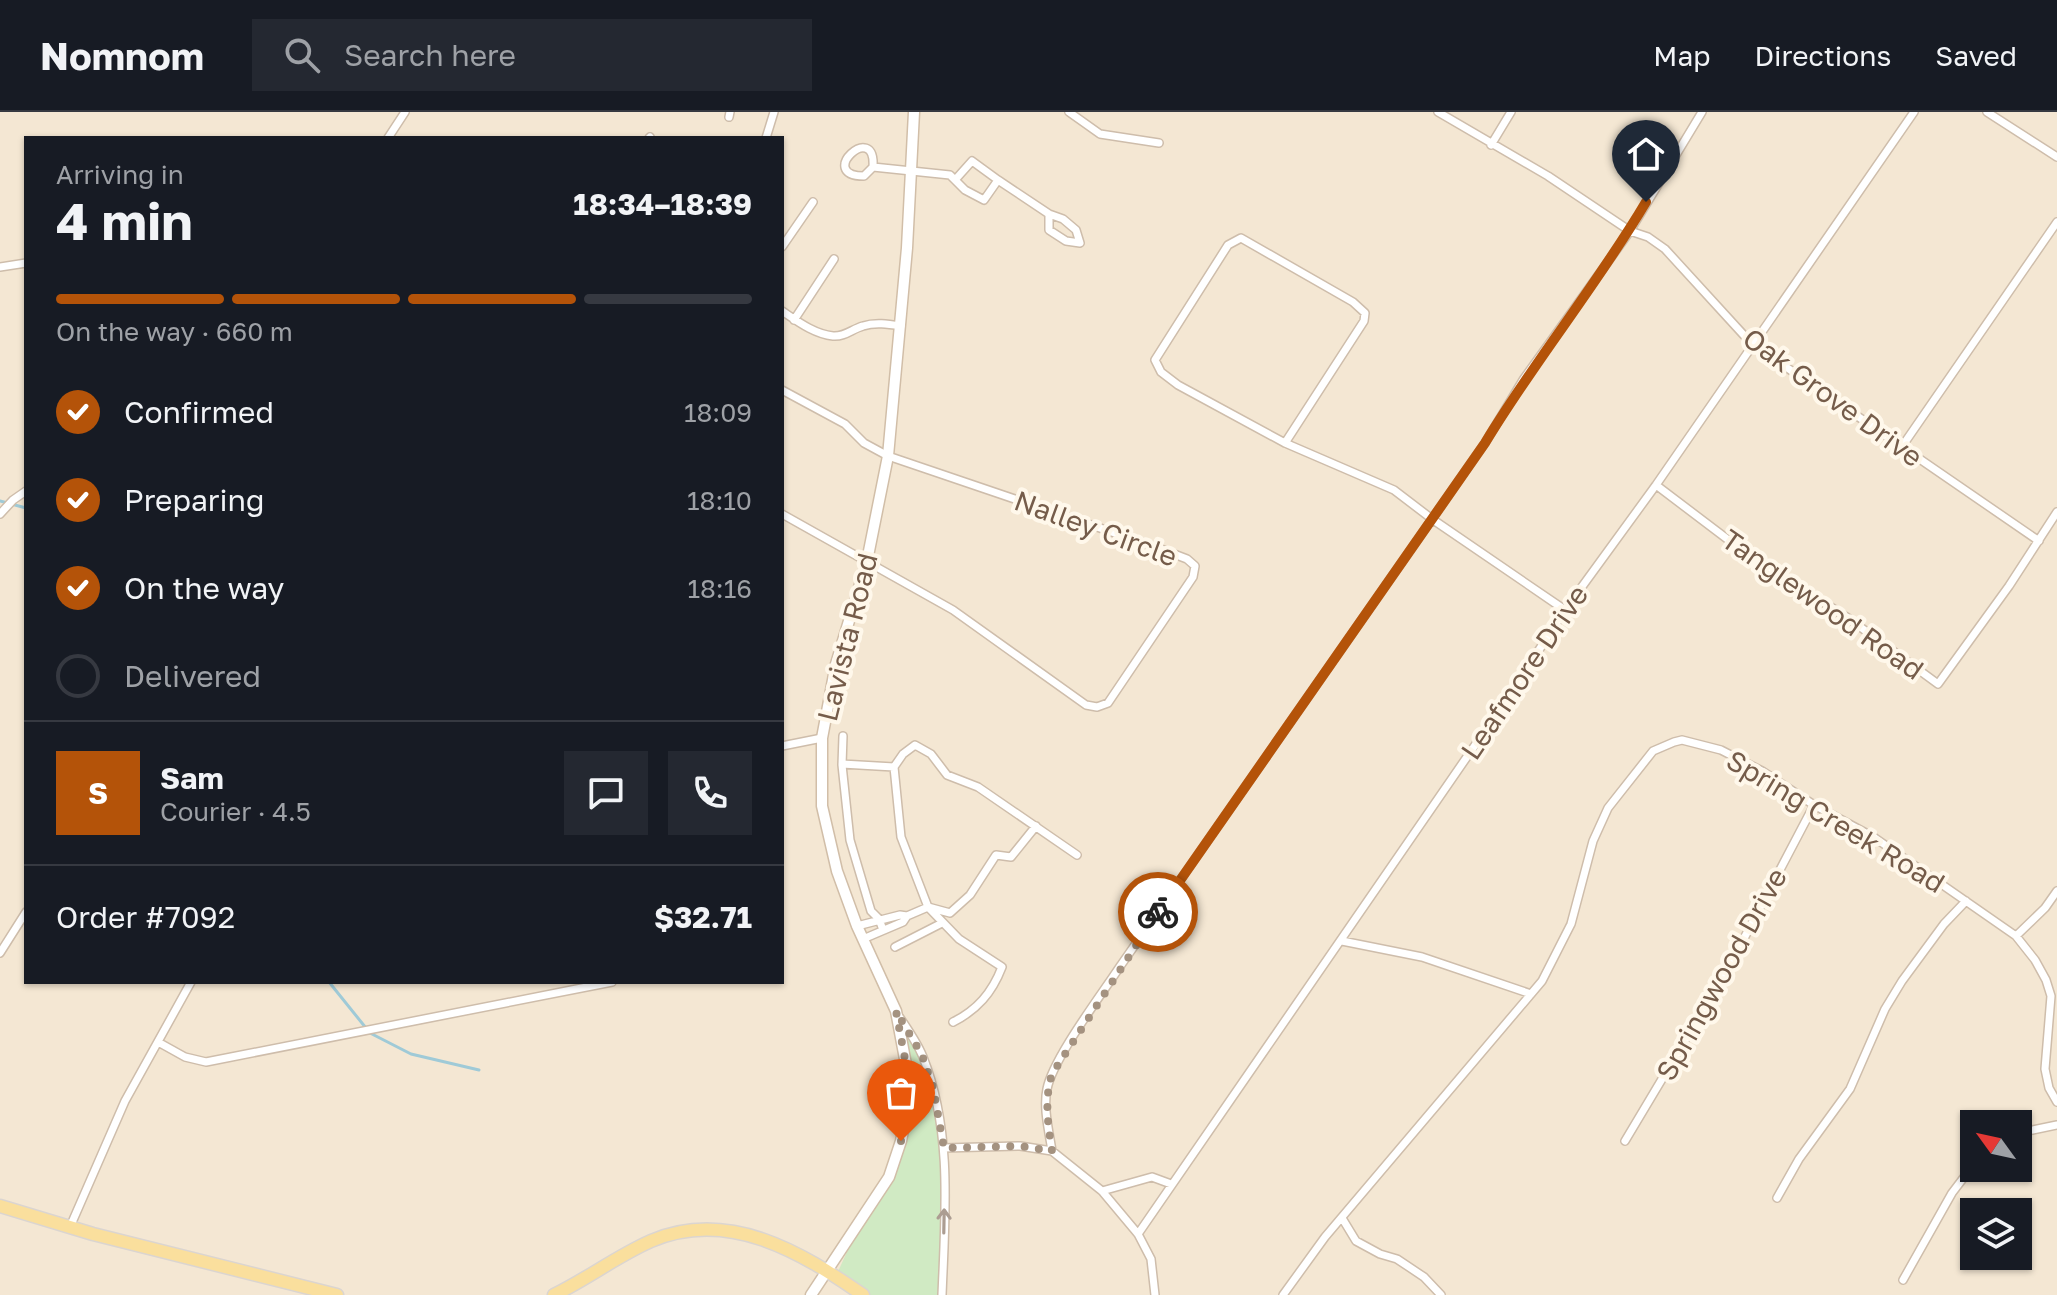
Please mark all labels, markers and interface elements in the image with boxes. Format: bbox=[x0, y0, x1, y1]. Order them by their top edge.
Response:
search box bbox=[252, 19, 812, 91]
text: Nomnom bbox=[40, 33, 204, 78]
icon: search bbox=[280, 33, 324, 77]
text: Search here bbox=[344, 37, 516, 73]
text: Map bbox=[1653, 39, 1710, 72]
text: Directions bbox=[1754, 39, 1891, 72]
text: Saved bbox=[1935, 39, 2017, 72]
pin bbox=[1612, 120, 1680, 202]
icon: home bbox=[1624, 132, 1668, 176]
text: Arriving in bbox=[56, 159, 184, 190]
text: 18:34–18:39 bbox=[573, 186, 752, 222]
text: 4 min bbox=[56, 189, 193, 251]
text: On the way · 660 m bbox=[56, 316, 293, 347]
street label: Oak Grove Drive bbox=[1737, 321, 1929, 473]
icon: check bbox=[56, 390, 100, 434]
text: Confirmed bbox=[124, 394, 274, 430]
text: 18:09 bbox=[684, 397, 752, 428]
icon: check bbox=[56, 478, 100, 522]
text: Preparing bbox=[124, 482, 265, 518]
street label: Nalley Circle bbox=[1010, 483, 1182, 573]
text: 18:10 bbox=[687, 485, 752, 516]
street label: Tanglewood Road bbox=[1716, 522, 1930, 686]
street label: Lavista Road bbox=[810, 549, 884, 725]
icon: check bbox=[56, 566, 100, 610]
text: On the way bbox=[124, 570, 284, 606]
text: 18:16 bbox=[687, 573, 752, 604]
street label: Leafmore Drive bbox=[1454, 579, 1594, 765]
text: Delivered bbox=[124, 658, 261, 694]
street label: Spring Creek Road bbox=[1721, 743, 1951, 899]
button: chat bbox=[564, 751, 648, 835]
button: phone bbox=[668, 751, 752, 835]
text: Sam bbox=[160, 760, 224, 796]
text: S bbox=[88, 775, 108, 811]
text: Courier · 4.5 bbox=[160, 796, 311, 827]
street label: Springwood Drive bbox=[1649, 862, 1793, 1086]
courier bbox=[1118, 872, 1198, 952]
icon: bike bbox=[1136, 890, 1180, 934]
text: Order #7092 bbox=[56, 899, 235, 935]
text: $32.71 bbox=[654, 899, 752, 935]
pin bbox=[867, 1059, 935, 1141]
icon: bag bbox=[879, 1071, 923, 1115]
north arrow bbox=[1960, 1110, 2032, 1182]
map controls bbox=[1960, 1110, 2032, 1270]
button: layers bbox=[1960, 1198, 2032, 1270]
one-way arrow bbox=[936, 1208, 952, 1235]

